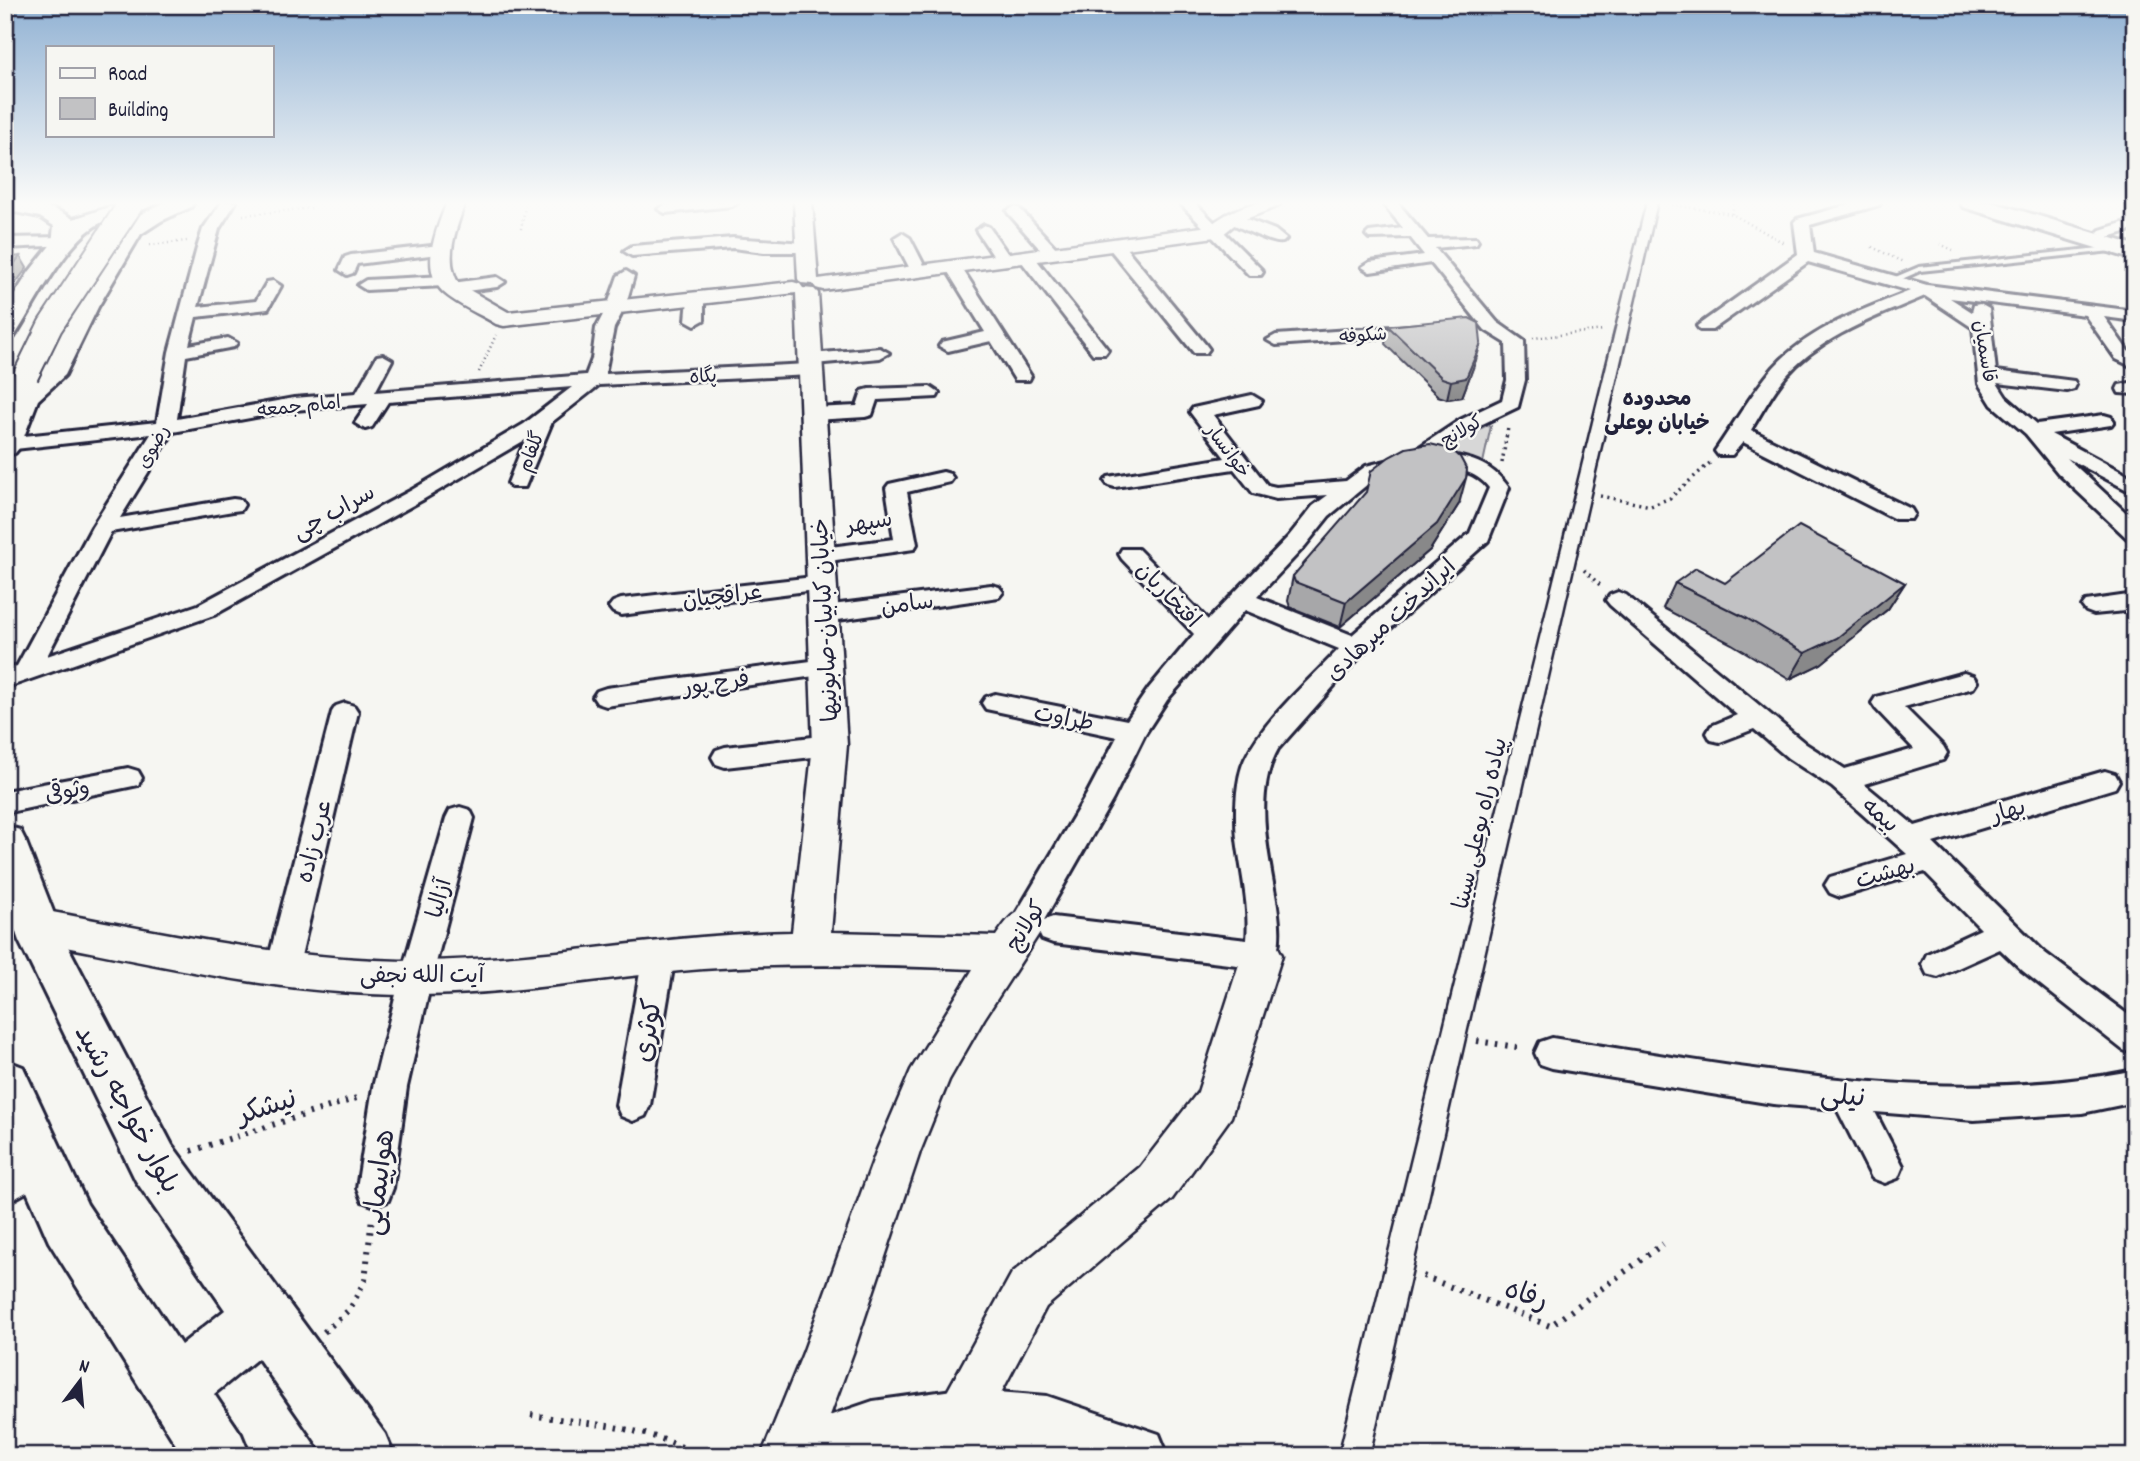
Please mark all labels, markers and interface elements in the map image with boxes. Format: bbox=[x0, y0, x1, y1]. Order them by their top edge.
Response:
legend bbox=[46, 46, 273, 136]
text: Road bbox=[108, 61, 147, 91]
text: Building bbox=[108, 97, 168, 127]
street label: قاسمیان bbox=[1964, 319, 2001, 385]
street label: شکوفه bbox=[1338, 322, 1388, 353]
street label: پگاه bbox=[689, 364, 717, 393]
district label: محدوده خیابان بوعلی bbox=[1604, 386, 1710, 440]
street label: امام جمعه bbox=[256, 391, 342, 426]
street label: کولانج bbox=[1436, 410, 1489, 456]
street label: خوانسار bbox=[1196, 418, 1255, 485]
street label: رضوی bbox=[132, 421, 178, 475]
street label: گلفام bbox=[513, 428, 554, 477]
street label: سراب چی bbox=[287, 478, 382, 550]
street label: سپهر bbox=[842, 504, 895, 545]
street label: خیابان کبابیان-صابونیها bbox=[806, 517, 849, 723]
street label: ایراندخت میرهادی bbox=[1320, 552, 1465, 691]
street label: افتخاریان bbox=[1126, 556, 1207, 637]
street label: عراقچیان bbox=[681, 577, 764, 620]
street label: سامن bbox=[879, 586, 936, 626]
street label: فرح پور bbox=[679, 664, 752, 707]
street label: طراوت bbox=[1030, 698, 1096, 742]
street label: پیاده راه بوعلی سینا bbox=[1447, 735, 1518, 913]
street label: وثوقی bbox=[42, 772, 93, 814]
street label: بیمه bbox=[1853, 791, 1905, 842]
street label: بهار bbox=[1986, 793, 2030, 835]
street label: عرب زاده bbox=[290, 797, 343, 887]
street label: بهشت bbox=[1852, 851, 1920, 900]
street label: آزالیا bbox=[420, 874, 463, 922]
street label: کولانج bbox=[999, 895, 1057, 959]
street label: آیت الله نجفی bbox=[360, 961, 486, 994]
street label: کوثری bbox=[626, 996, 676, 1066]
street label: بلوار خواجه رشید bbox=[62, 1019, 188, 1202]
street label: نیلی bbox=[1818, 1077, 1867, 1121]
street label: نیشکر bbox=[230, 1081, 303, 1139]
street label: هواپیمایی bbox=[356, 1127, 408, 1238]
street label: رفاه bbox=[1498, 1272, 1553, 1324]
north arrow bbox=[46, 1346, 116, 1416]
text: N bbox=[75, 1354, 92, 1382]

